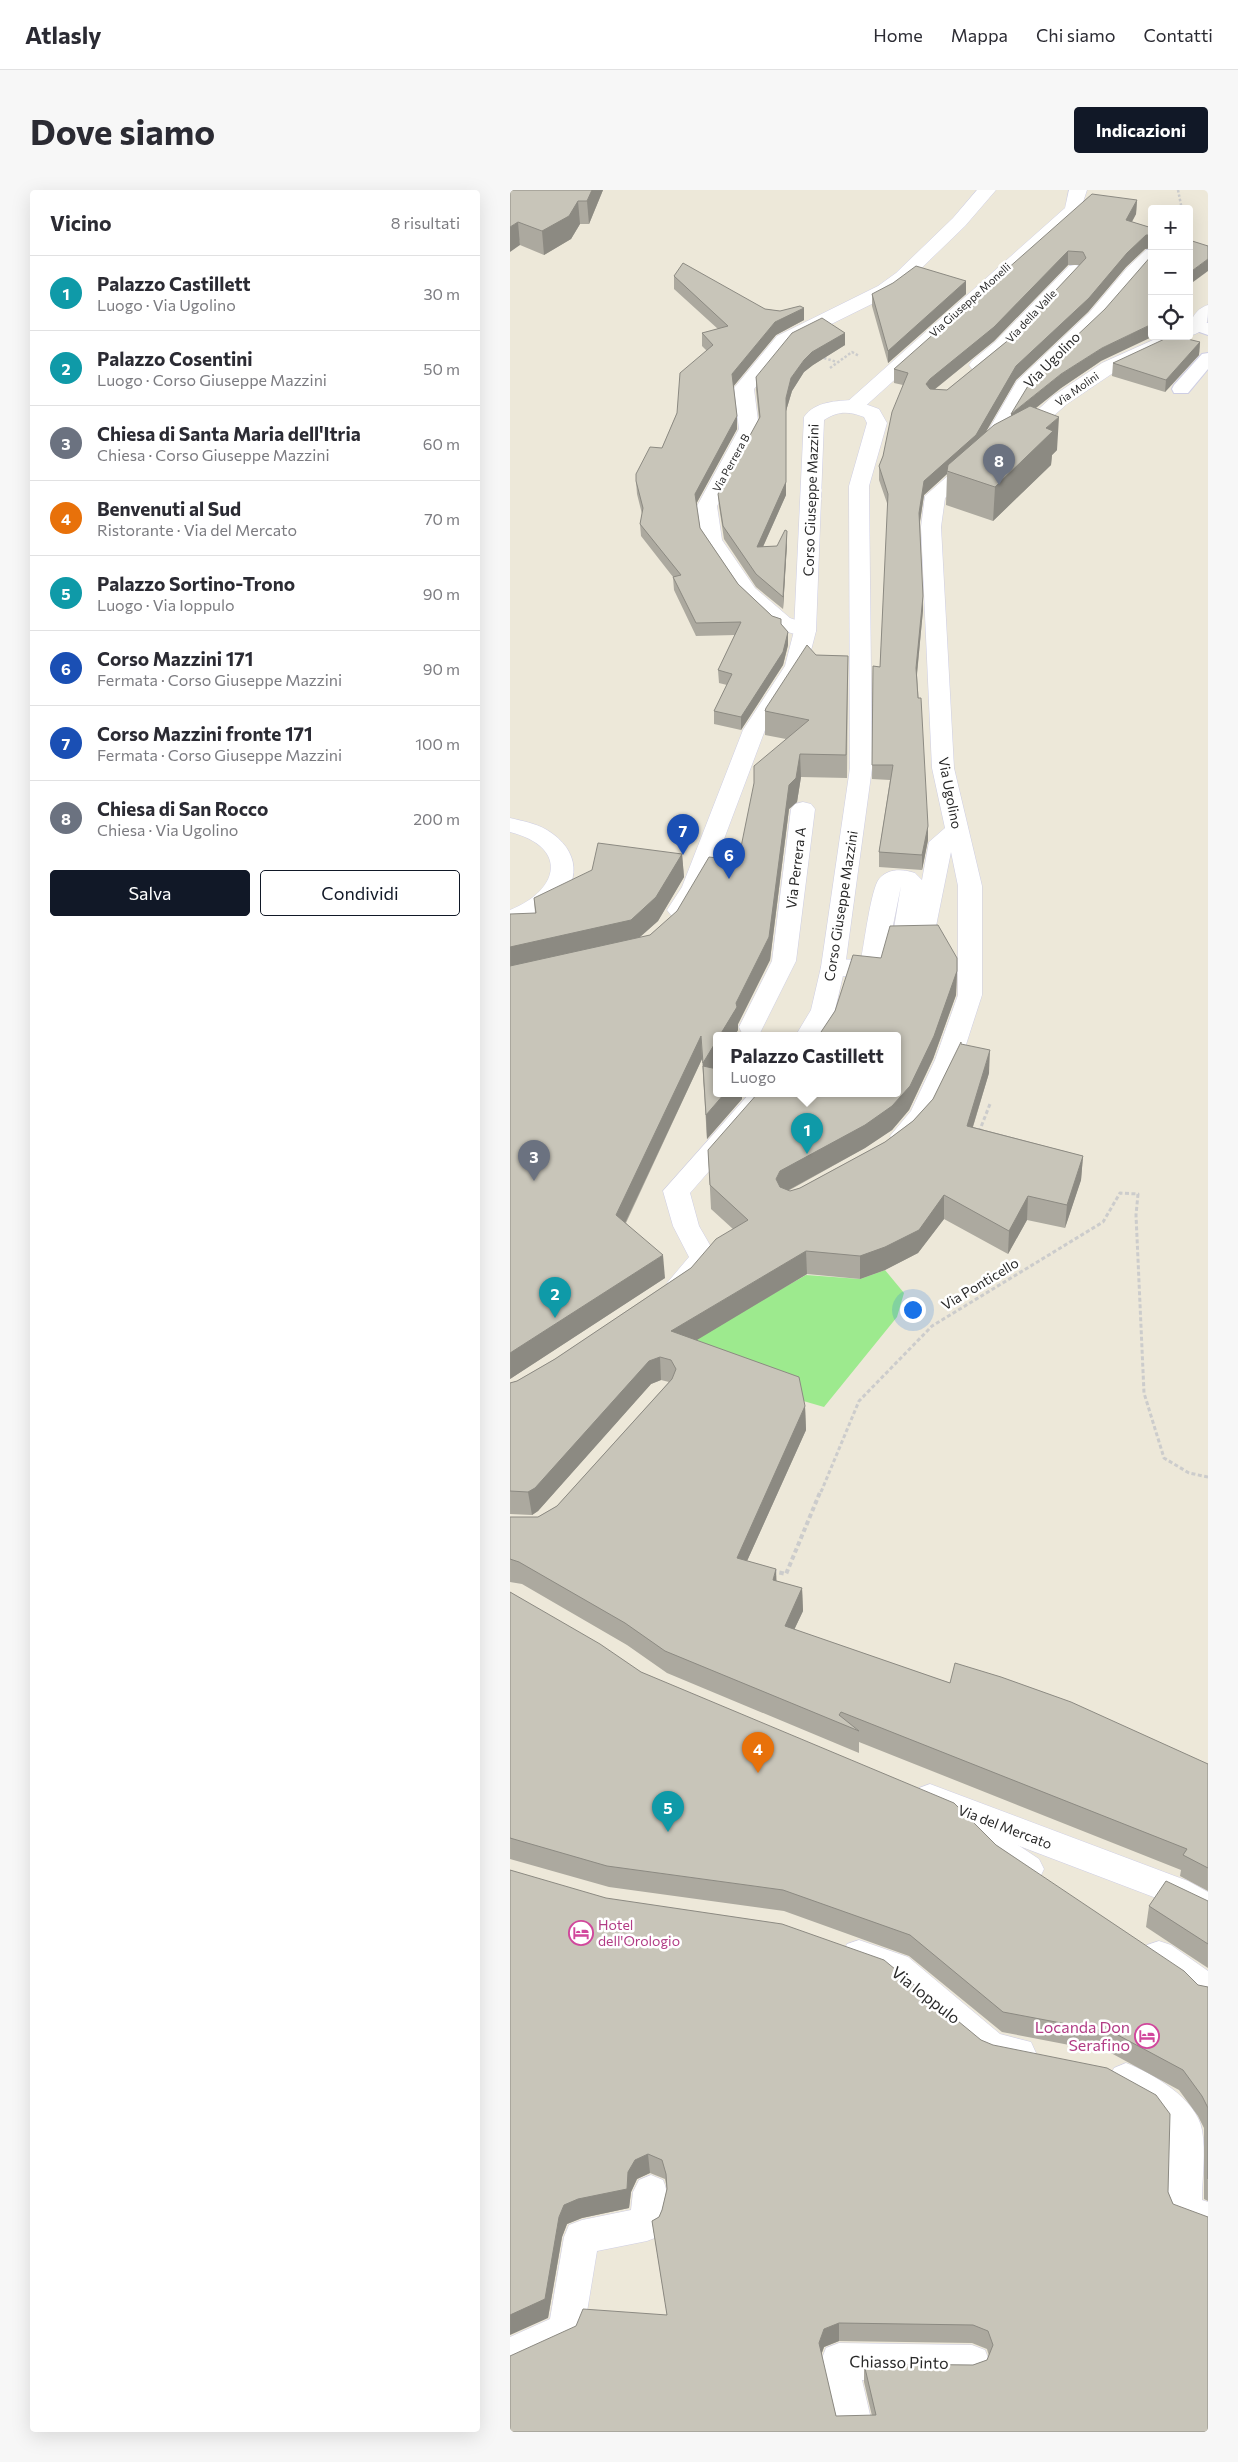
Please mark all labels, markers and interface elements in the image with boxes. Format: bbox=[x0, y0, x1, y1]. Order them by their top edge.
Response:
text: Atlasly bbox=[25, 20, 102, 49]
text: Home bbox=[873, 24, 923, 46]
text: Mappa bbox=[951, 24, 1008, 46]
text: Chi siamo bbox=[1036, 24, 1115, 46]
text: Contatti bbox=[1143, 24, 1213, 46]
button: Indicazioni bbox=[1074, 107, 1208, 153]
text: Dove siamo bbox=[30, 109, 215, 152]
map controls bbox=[1148, 205, 1193, 340]
button: + bbox=[1148, 205, 1193, 250]
text: Vicino bbox=[50, 210, 111, 235]
text: 8 risultati bbox=[391, 213, 460, 232]
button: − bbox=[1148, 250, 1193, 295]
street label: Via Giuseppe Monelli bbox=[926, 260, 1013, 339]
text: Palazzo Castillett bbox=[97, 272, 250, 295]
text: 1 bbox=[62, 284, 70, 303]
text: 30 m bbox=[423, 284, 460, 303]
street label: Via della Valle bbox=[1003, 286, 1059, 345]
text: Luogo · Via Ugolino bbox=[97, 295, 236, 314]
button: locate bbox=[1148, 295, 1193, 340]
street label: Via Ugolino bbox=[1020, 328, 1083, 391]
text: Palazzo Cosentini bbox=[97, 347, 253, 370]
text: 2 bbox=[61, 359, 71, 378]
text: 50 m bbox=[423, 359, 460, 378]
street label: Via Molini bbox=[1052, 369, 1101, 408]
text: Luogo · Corso Giuseppe Mazzini bbox=[97, 370, 327, 389]
text: Chiesa di Santa Maria dell'Itria bbox=[97, 422, 361, 445]
street label: Corso Giuseppe Mazzini bbox=[799, 423, 822, 576]
street label: Via Perrera B bbox=[709, 431, 752, 494]
text: 3 bbox=[61, 434, 71, 453]
text: 60 m bbox=[423, 434, 460, 453]
pin: 8 bbox=[983, 444, 1015, 485]
text: Chiesa · Corso Giuseppe Mazzini bbox=[97, 445, 330, 464]
text: Benvenuti al Sud bbox=[97, 497, 241, 520]
text: 4 bbox=[61, 509, 71, 528]
text: 70 m bbox=[424, 509, 460, 528]
text: Ristorante · Via del Mercato bbox=[97, 520, 297, 539]
text: Palazzo Sortino-Trono bbox=[97, 572, 295, 595]
text: 5 bbox=[61, 584, 71, 603]
text: 90 m bbox=[423, 584, 460, 603]
text: Luogo · Via Ioppulo bbox=[97, 595, 235, 614]
text: Corso Mazzini 171 bbox=[97, 647, 253, 670]
text: 6 bbox=[61, 659, 71, 678]
text: 90 m bbox=[423, 659, 460, 678]
text: Fermata · Corso Giuseppe Mazzini bbox=[97, 670, 342, 689]
text: Corso Mazzini fronte 171 bbox=[97, 722, 313, 745]
text: 7 bbox=[62, 734, 70, 753]
text: 100 m bbox=[415, 734, 460, 753]
text: Fermata · Corso Giuseppe Mazzini bbox=[97, 745, 342, 764]
street label: Via Ugolino bbox=[935, 756, 966, 830]
text: Chiesa di San Rocco bbox=[97, 797, 268, 820]
text: 8 bbox=[61, 809, 71, 828]
text: 200 m bbox=[413, 809, 460, 828]
pin: 7 bbox=[667, 814, 699, 855]
text: Chiesa · Via Ugolino bbox=[97, 820, 238, 839]
street label: Via Perrera A bbox=[782, 826, 809, 910]
street label: Corso Giuseppe Mazzini bbox=[820, 829, 861, 983]
pin: 6 bbox=[713, 838, 745, 879]
button: Salva bbox=[50, 870, 250, 916]
button: Condividi bbox=[260, 870, 460, 916]
popup bbox=[713, 1032, 901, 1097]
text: Palazzo Castillett bbox=[730, 1044, 884, 1067]
text: Luogo bbox=[730, 1067, 776, 1086]
pin: 1 bbox=[791, 1113, 823, 1154]
pin: 3 bbox=[518, 1140, 550, 1181]
street label: Via Ponticello bbox=[938, 1254, 1022, 1313]
pin: 2 bbox=[539, 1277, 571, 1318]
your location bbox=[900, 1297, 926, 1323]
pin: 4 bbox=[742, 1732, 774, 1773]
pin: 5 bbox=[652, 1791, 684, 1832]
street label: Via del Mercato bbox=[956, 1801, 1055, 1852]
place label: Hotel dell'Orologio bbox=[598, 1916, 680, 1949]
hotel icon: Hotel dell'Orologio bbox=[568, 1920, 594, 1946]
street label: Via Ioppulo bbox=[888, 1962, 964, 2027]
place label: Locanda Don Serafino bbox=[1035, 2017, 1130, 2054]
hotel icon: Locanda Don Serafino bbox=[1134, 2023, 1160, 2049]
street label: Chiasso Pinto bbox=[849, 2351, 949, 2372]

